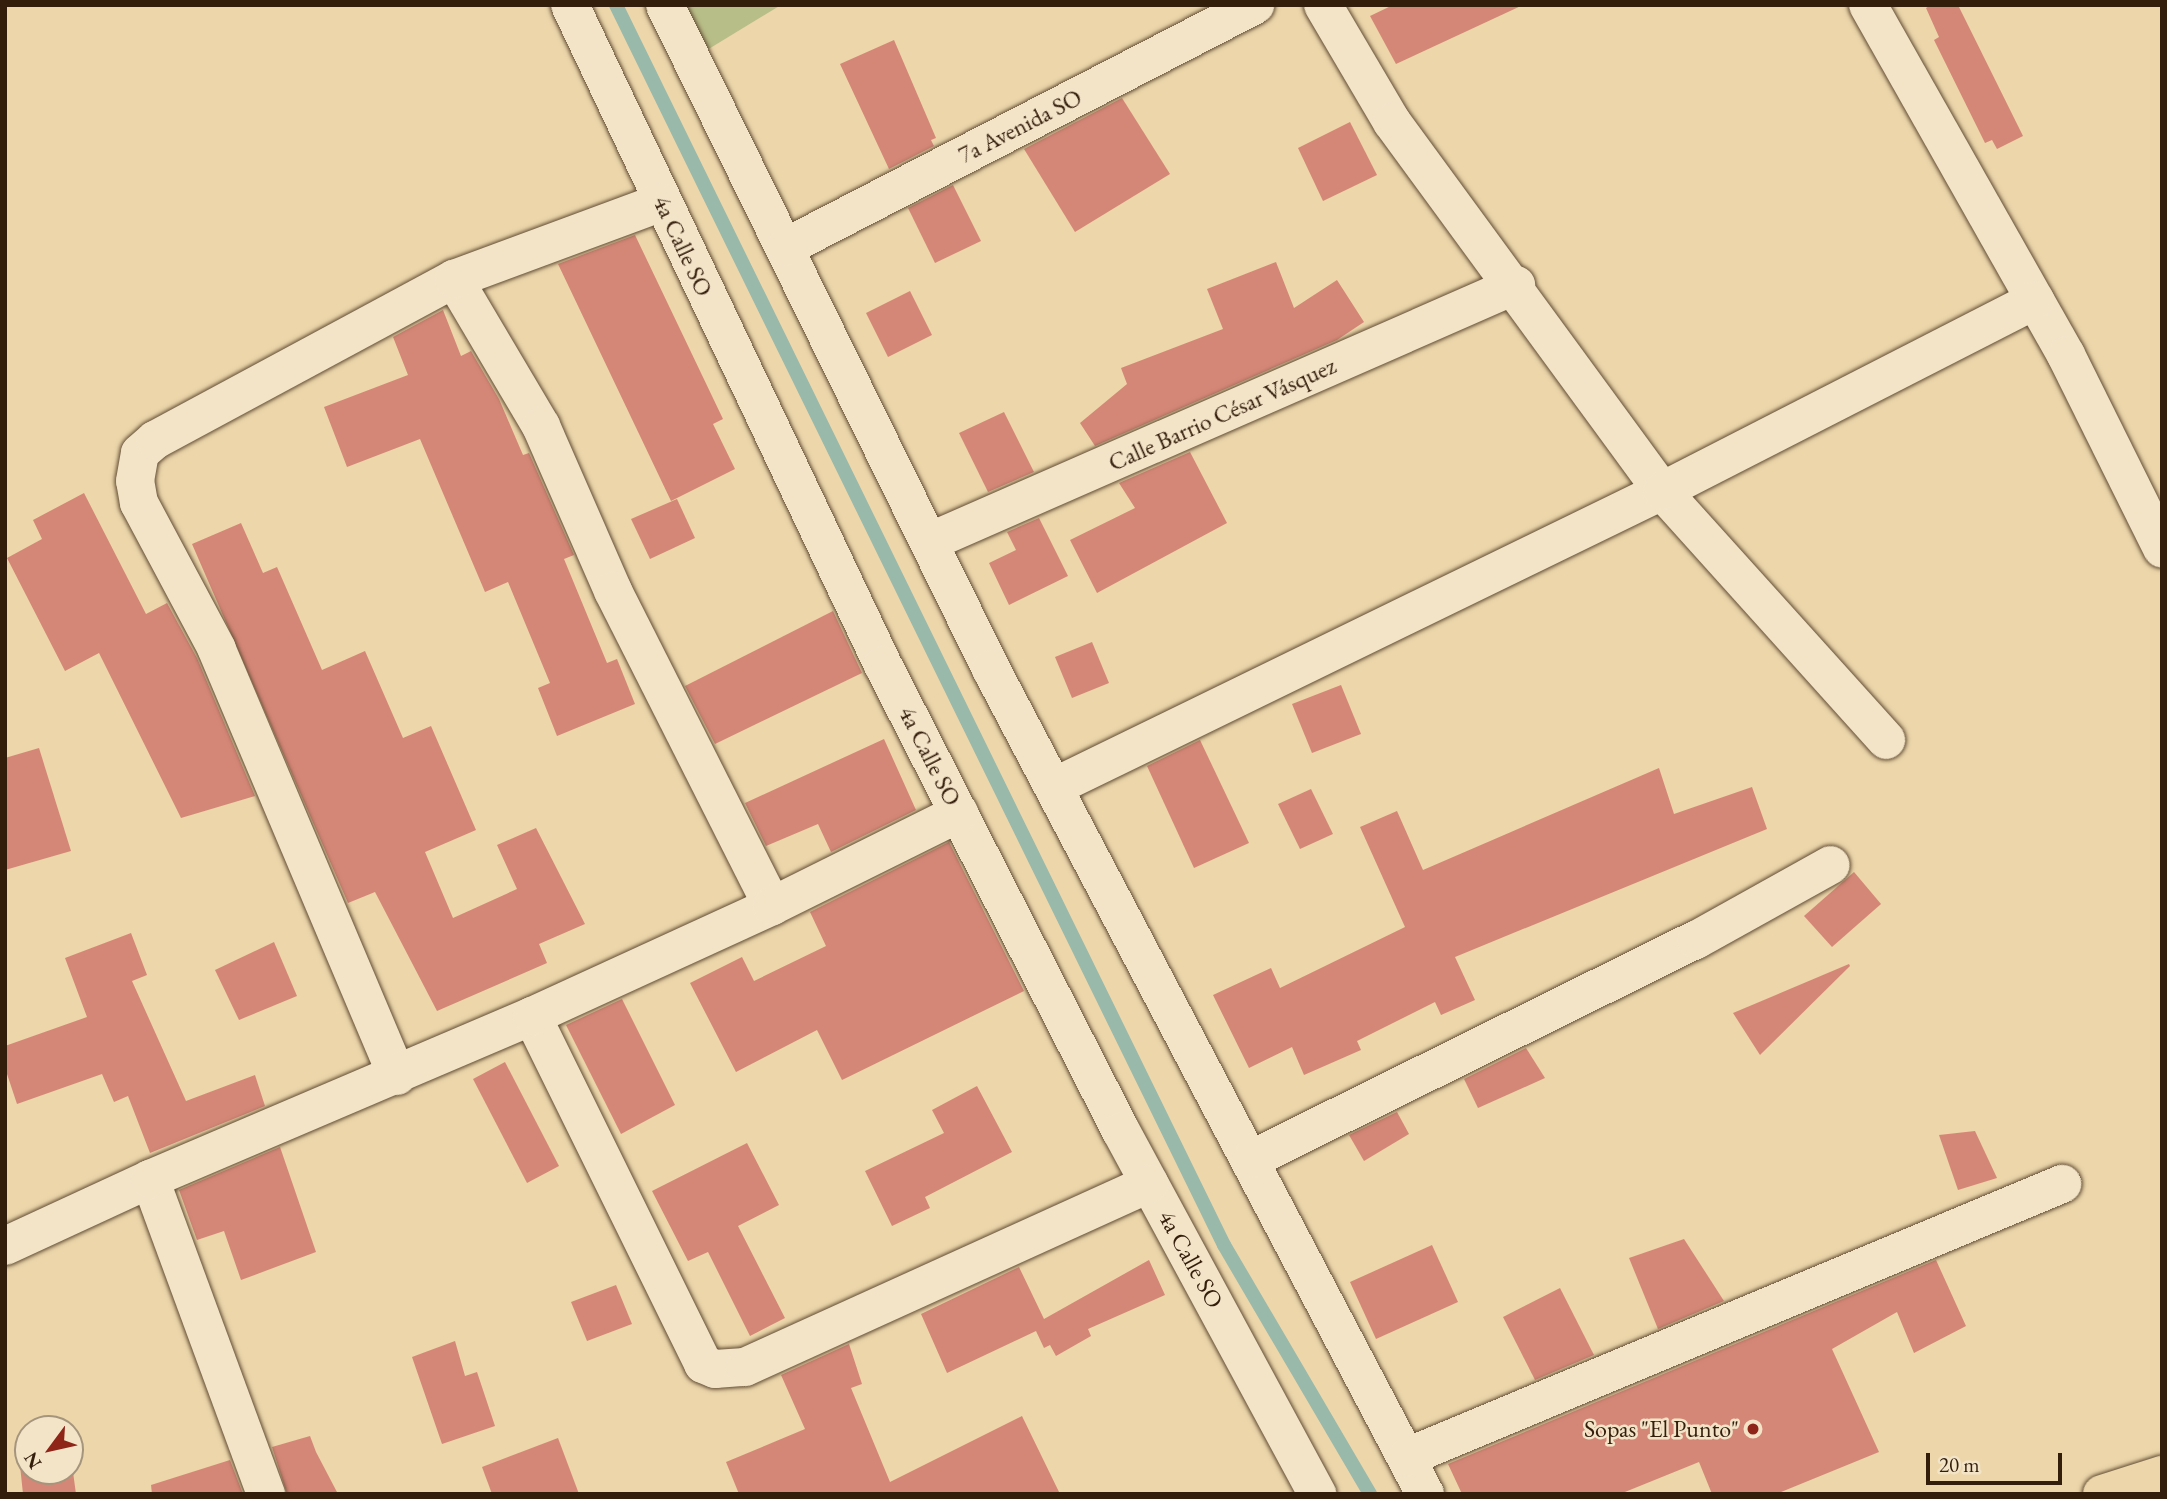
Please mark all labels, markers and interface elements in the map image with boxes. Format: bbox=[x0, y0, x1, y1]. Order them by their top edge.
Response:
street label: 7a Avenida SO bbox=[953, 83, 1087, 169]
street label: 4a Calle SO bbox=[647, 191, 719, 301]
street label: Calle Barrio César Vásquez bbox=[1104, 351, 1340, 477]
street label: 4a Calle SO bbox=[893, 701, 967, 811]
street label: 4a Calle SO bbox=[1152, 1205, 1230, 1313]
north arrow bbox=[14, 1415, 84, 1485]
place label: Sopas "El Punto" bbox=[1584, 1415, 1739, 1443]
marker: Sopas "El Punto" bbox=[1745, 1421, 1761, 1437]
scale bar bbox=[1929, 1440, 2066, 1484]
text: N bbox=[18, 1447, 47, 1474]
text: 20 m bbox=[1939, 1451, 1980, 1478]

